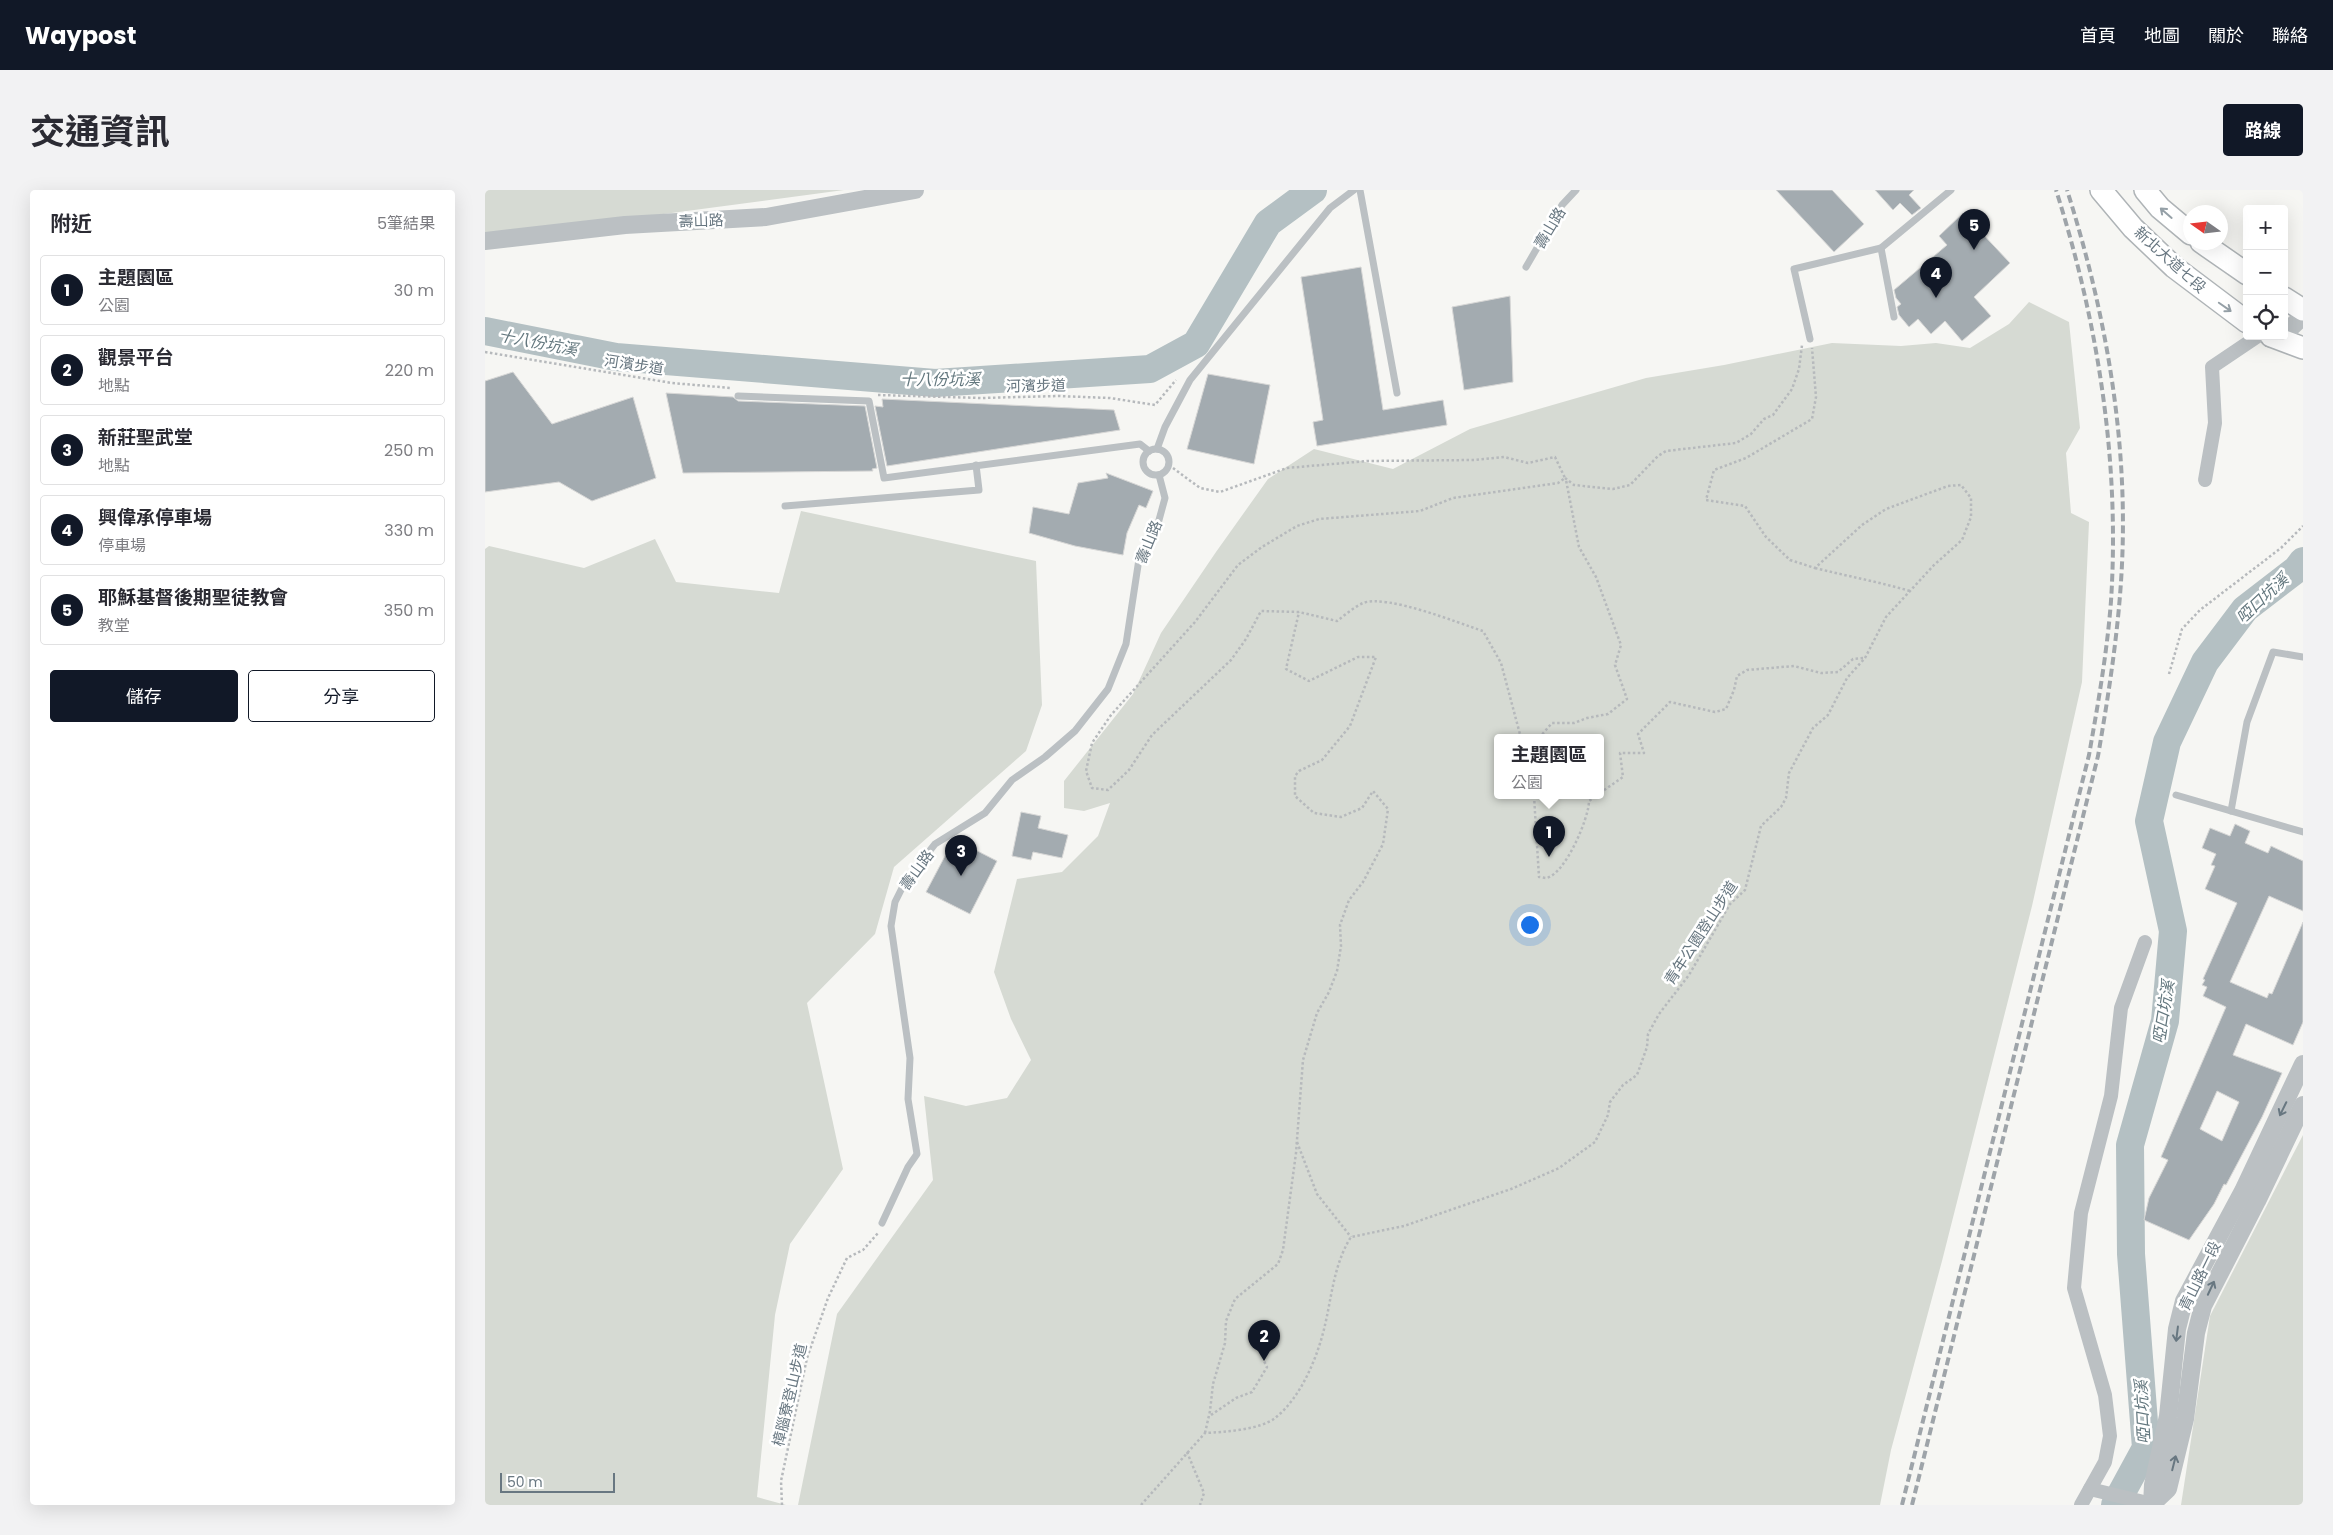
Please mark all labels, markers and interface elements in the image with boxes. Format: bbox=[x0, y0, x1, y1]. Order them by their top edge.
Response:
text: Waypost bbox=[25, 19, 136, 52]
text: 首頁 bbox=[2080, 23, 2116, 48]
text: 地圖 bbox=[2144, 23, 2180, 48]
text: 關於 bbox=[2208, 23, 2244, 48]
text: 聯絡 bbox=[2272, 23, 2308, 48]
button: 路線 bbox=[2223, 104, 2303, 156]
text: 交通資訊 bbox=[30, 107, 170, 156]
street label: 壽山路 bbox=[1529, 203, 1570, 252]
north arrow bbox=[2183, 205, 2228, 250]
map controls bbox=[2243, 205, 2288, 340]
button: + bbox=[2243, 205, 2288, 250]
one-way arrow bbox=[2160, 207, 2173, 219]
text: 附近 bbox=[50, 209, 92, 238]
street label: 壽山路 bbox=[678, 209, 724, 232]
pin: 5 bbox=[1958, 209, 1990, 250]
text: 5筆結果 bbox=[377, 212, 435, 235]
street label: 新北大道七段 bbox=[2130, 222, 2211, 298]
button: − bbox=[2243, 250, 2288, 295]
pin: 4 bbox=[1920, 257, 1952, 298]
text: 主題園區 bbox=[98, 264, 174, 291]
text: 1 bbox=[64, 279, 70, 302]
text: 30 m bbox=[394, 279, 434, 302]
text: 公園 bbox=[98, 294, 130, 317]
button: locate bbox=[2243, 295, 2288, 340]
one-way arrow bbox=[2218, 302, 2232, 312]
water label: 十八份坑溪 bbox=[496, 324, 581, 362]
text: 觀景平台 bbox=[98, 344, 174, 371]
street label: 河濱步道 bbox=[603, 349, 665, 380]
text: 2 bbox=[62, 359, 72, 382]
text: 220 m bbox=[385, 359, 434, 382]
water label: 十八份坑溪 bbox=[900, 368, 982, 391]
text: 地點 bbox=[98, 374, 130, 397]
street label: 河濱步道 bbox=[1006, 374, 1066, 397]
text: 新莊聖武堂 bbox=[98, 424, 193, 451]
text: 3 bbox=[62, 439, 72, 462]
text: 250 m bbox=[384, 439, 434, 462]
text: 地點 bbox=[98, 454, 130, 477]
text: 興偉承停車場 bbox=[98, 504, 212, 531]
street label: 壽山路 bbox=[1130, 517, 1167, 567]
text: 4 bbox=[62, 519, 72, 542]
text: 330 m bbox=[384, 519, 434, 542]
text: 停車場 bbox=[98, 534, 146, 557]
water label: 啞口坑溪 bbox=[2231, 567, 2295, 629]
text: 耶穌基督後期聖徒教會 bbox=[98, 584, 288, 611]
text: 5 bbox=[62, 599, 72, 622]
text: 350 m bbox=[384, 599, 434, 622]
text: 教堂 bbox=[98, 614, 130, 637]
button: 儲存 bbox=[50, 670, 238, 722]
button: 分享 bbox=[248, 670, 435, 722]
popup bbox=[1494, 734, 1604, 799]
text: 主題園區 bbox=[1511, 741, 1587, 768]
text: 公園 bbox=[1511, 771, 1543, 794]
pin: 1 bbox=[1533, 816, 1565, 857]
pin: 3 bbox=[945, 835, 977, 876]
street label: 壽山路 bbox=[895, 845, 938, 894]
street label: 青年公園登山步道 bbox=[1659, 877, 1742, 989]
your location bbox=[1517, 912, 1543, 938]
water label: 啞口坑溪 bbox=[2147, 977, 2180, 1045]
one-way arrow bbox=[2278, 1101, 2288, 1116]
street label: 青山路一段 bbox=[2174, 1237, 2225, 1314]
one-way arrow bbox=[2207, 1281, 2217, 1296]
pin: 2 bbox=[1248, 1320, 1280, 1361]
one-way arrow bbox=[2172, 1325, 2182, 1341]
street label: 樟腦寮登山步道 bbox=[767, 1341, 812, 1448]
water label: 啞口坑溪 bbox=[2129, 1377, 2156, 1445]
one-way arrow bbox=[2170, 1456, 2179, 1472]
scale bar bbox=[500, 1470, 615, 1493]
text: 50 m bbox=[507, 1472, 543, 1492]

